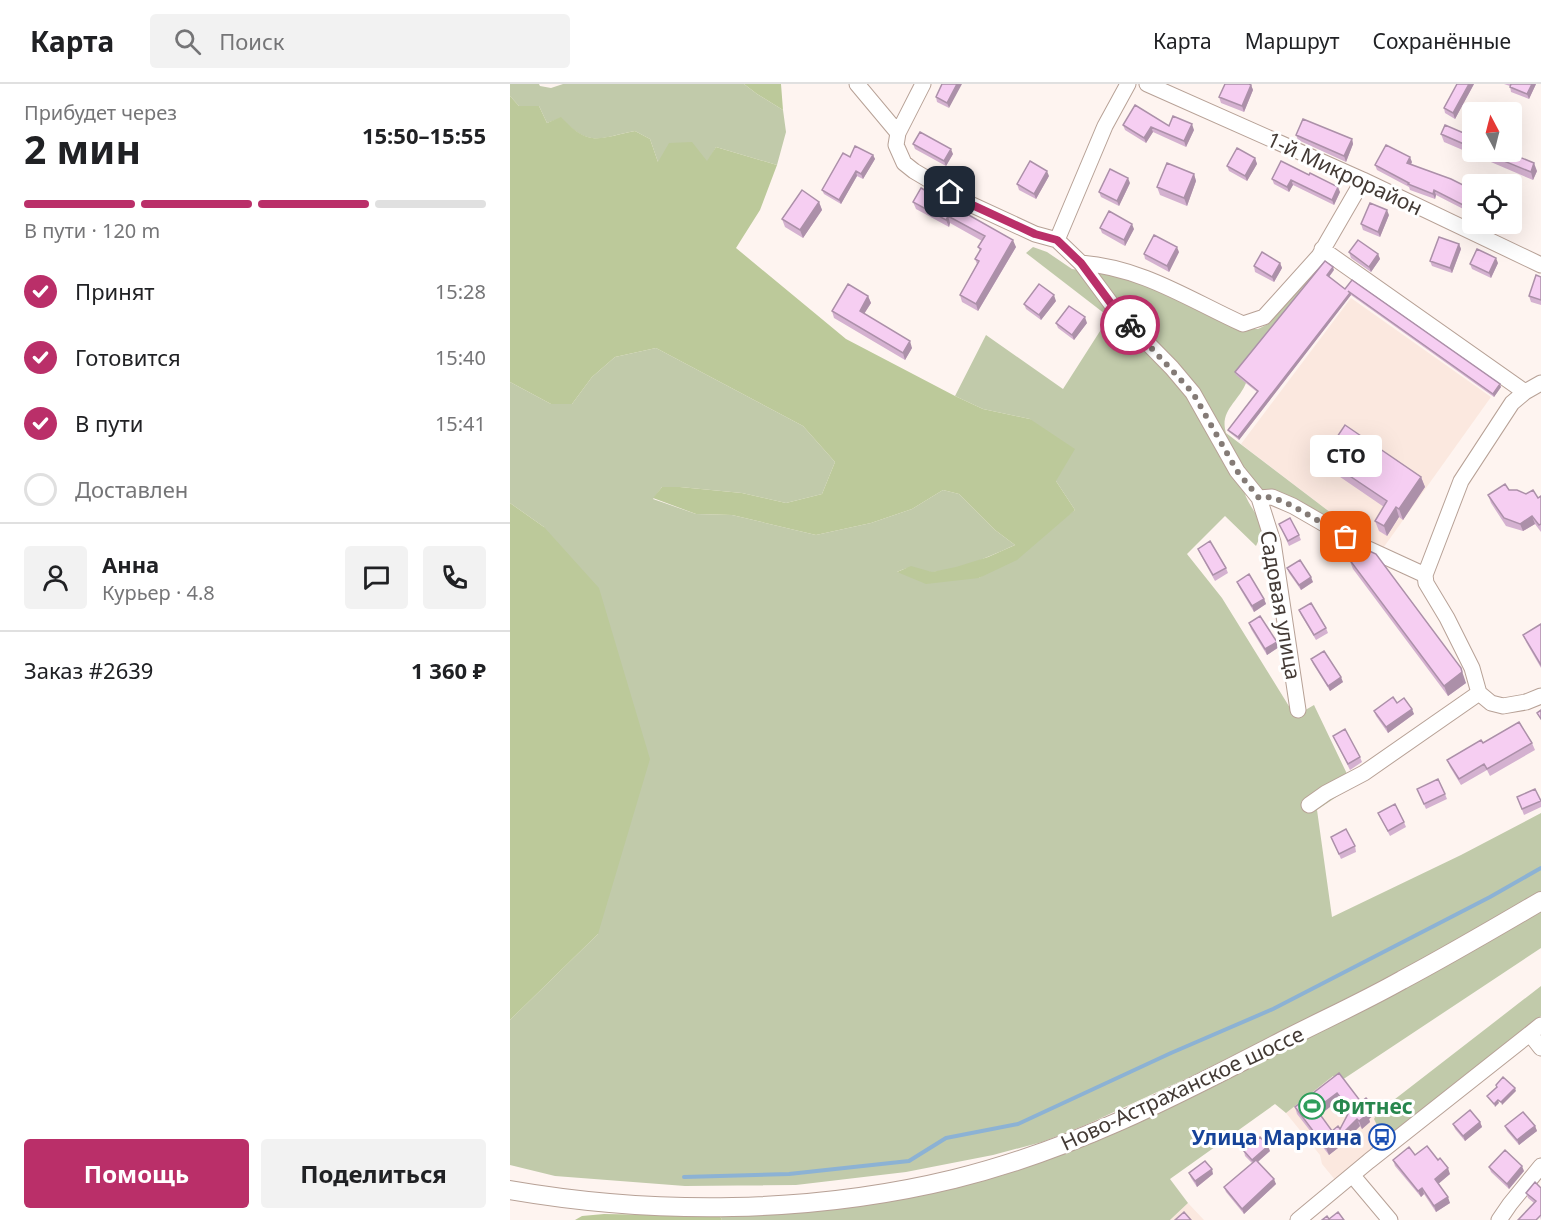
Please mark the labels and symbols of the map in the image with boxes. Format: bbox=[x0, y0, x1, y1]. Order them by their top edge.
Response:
north arrow bbox=[1462, 102, 1522, 162]
street label: 1-й Микрорайон bbox=[1263, 125, 1427, 221]
pin bbox=[924, 166, 975, 217]
courier bbox=[1100, 295, 1160, 355]
callout: СТО bbox=[1310, 435, 1382, 477]
pin bbox=[1320, 511, 1371, 562]
street label: Садовая улица bbox=[1254, 528, 1308, 682]
street label: Ново-Астраханское шоссе bbox=[1056, 1019, 1308, 1157]
sports icon: Фитнес bbox=[1297, 1091, 1327, 1121]
place label: Фитнес bbox=[1332, 1092, 1413, 1120]
bus stop icon: Улица Маркина bbox=[1367, 1122, 1397, 1152]
place label: Улица Маркина bbox=[1192, 1123, 1362, 1151]

